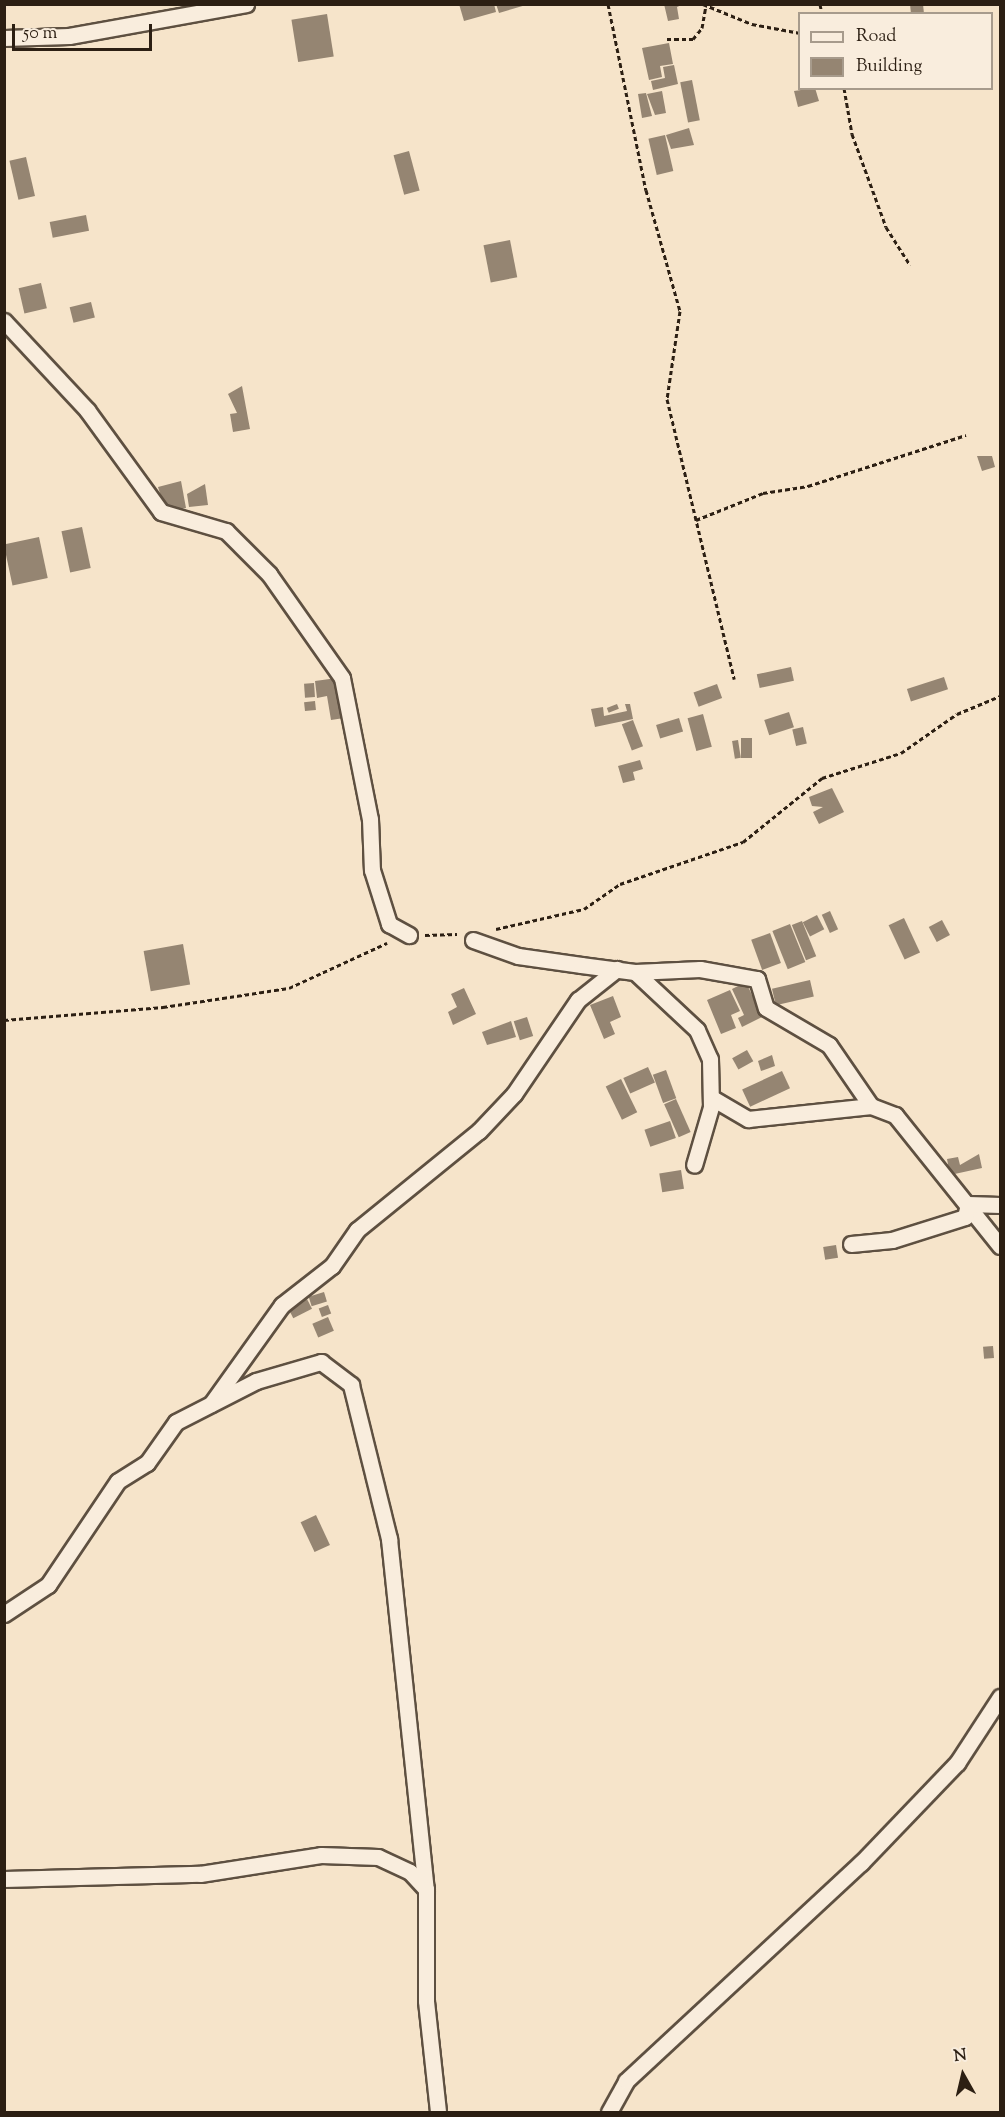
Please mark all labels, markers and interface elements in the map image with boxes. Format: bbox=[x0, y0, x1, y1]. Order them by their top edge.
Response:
scale bar bbox=[15, 12, 154, 50]
legend bbox=[798, 12, 993, 90]
text: 50 m bbox=[23, 21, 57, 47]
text: Road bbox=[856, 24, 896, 50]
text: Building bbox=[856, 54, 922, 80]
text: N bbox=[952, 2044, 968, 2069]
north arrow bbox=[933, 2045, 993, 2105]

